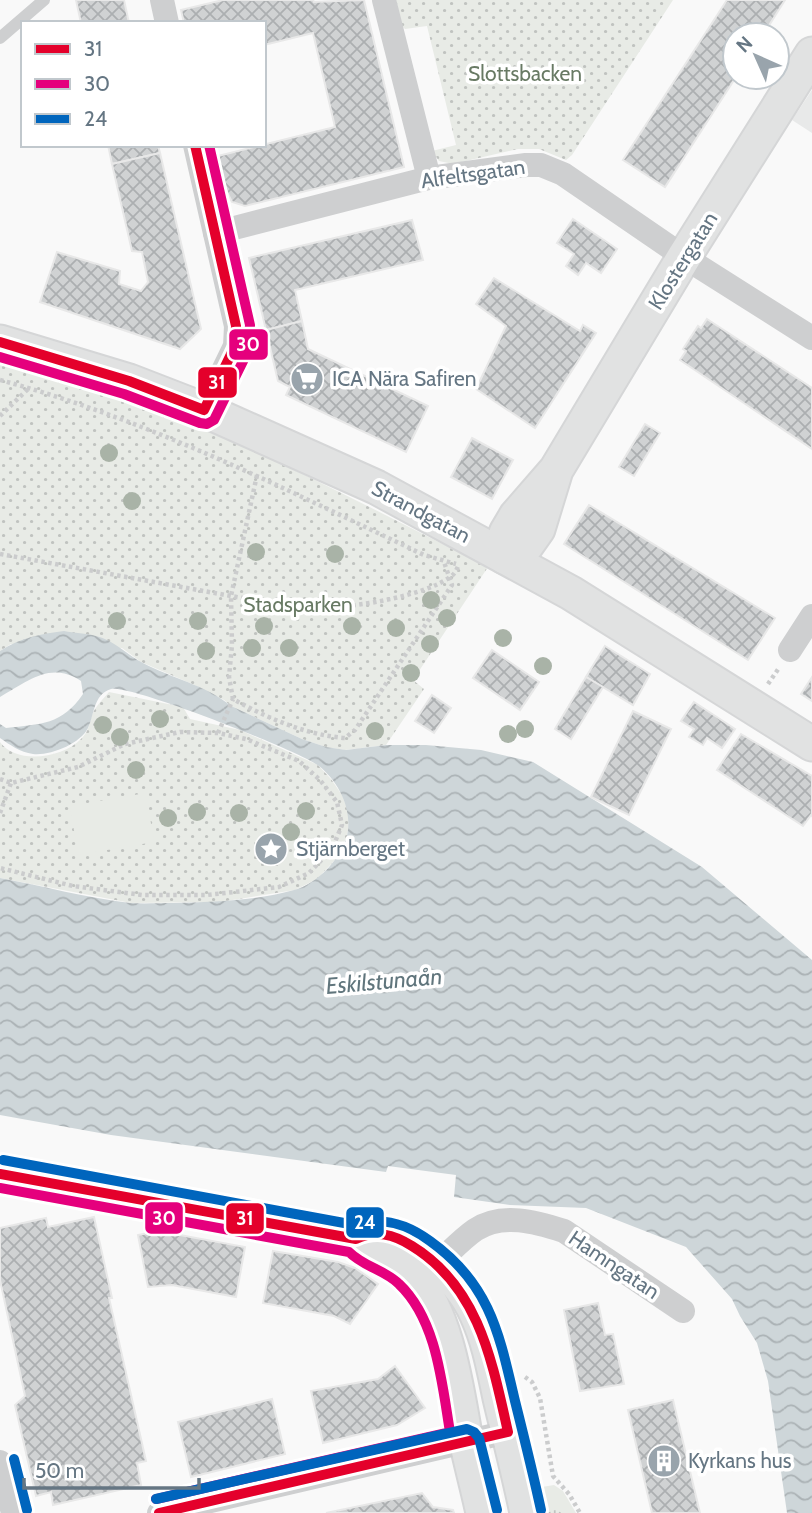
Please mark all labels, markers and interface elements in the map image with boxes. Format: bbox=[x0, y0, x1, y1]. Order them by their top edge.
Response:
legend bbox=[21, 21, 266, 147]
north arrow bbox=[721, 21, 791, 91]
text: N bbox=[731, 31, 757, 57]
text: 31 bbox=[84, 36, 102, 61]
park label: Slottsbacken bbox=[468, 61, 582, 86]
text: 30 bbox=[84, 71, 110, 96]
text: 24 bbox=[84, 106, 107, 131]
street label: Alfeltsgatan bbox=[419, 154, 527, 193]
street label: Klostergatan bbox=[643, 207, 722, 314]
line badge: 30 bbox=[228, 328, 269, 361]
text: 30 bbox=[236, 333, 260, 356]
supermarket icon: ICA Nära Safiren bbox=[288, 360, 326, 398]
line badge: 31 bbox=[197, 366, 238, 399]
place label: ICA Nära Safiren bbox=[332, 366, 476, 391]
text: 31 bbox=[208, 371, 226, 394]
street label: Strandgatan bbox=[368, 475, 475, 548]
park label: Stadsparken bbox=[243, 592, 353, 617]
place icon: Stjärnberget bbox=[252, 830, 290, 868]
place label: Stjärnberget bbox=[296, 836, 405, 862]
water label: Eskilstunaån bbox=[325, 962, 443, 1000]
line badge: 30 bbox=[144, 1201, 184, 1235]
line badge: 31 bbox=[225, 1202, 265, 1235]
line badge: 24 bbox=[345, 1206, 385, 1239]
text: 30 bbox=[152, 1207, 176, 1230]
text: 31 bbox=[236, 1207, 254, 1230]
text: 24 bbox=[354, 1211, 376, 1234]
street label: Hamngatan bbox=[564, 1225, 664, 1304]
building icon: Kyrkans hus bbox=[645, 1442, 683, 1480]
scale bar bbox=[24, 1446, 200, 1490]
place label: Kyrkans hus bbox=[688, 1448, 792, 1473]
text: 50 m bbox=[35, 1458, 84, 1483]

